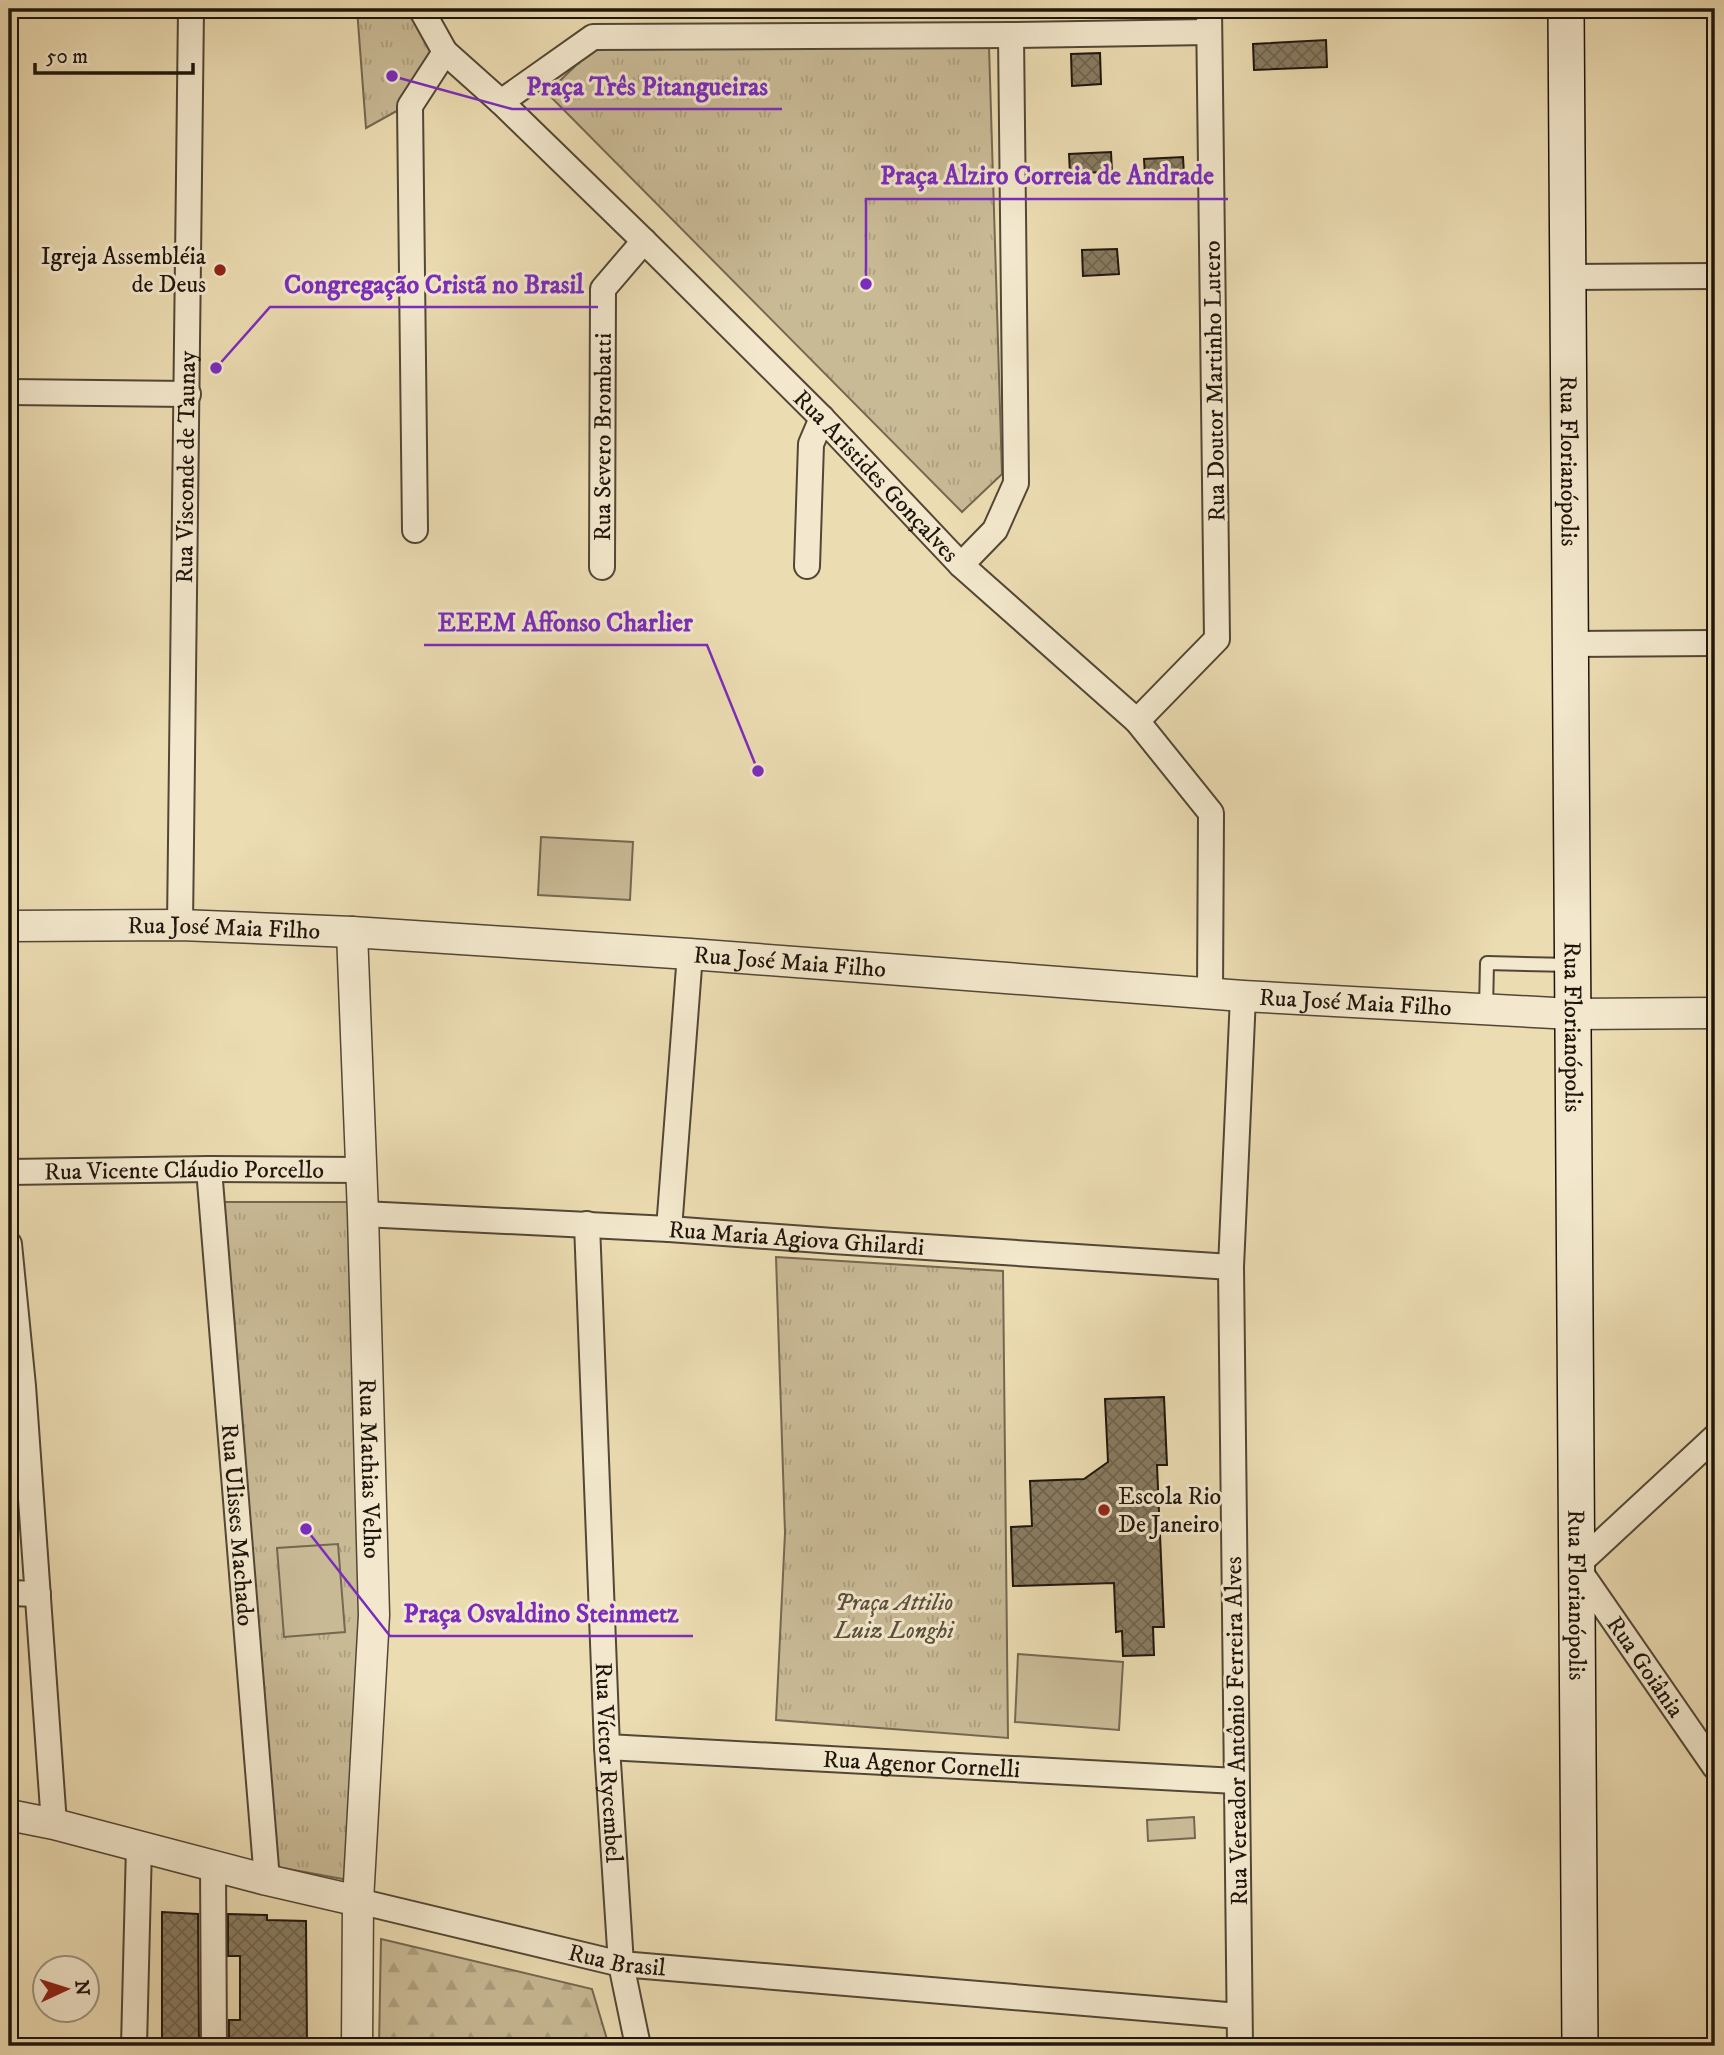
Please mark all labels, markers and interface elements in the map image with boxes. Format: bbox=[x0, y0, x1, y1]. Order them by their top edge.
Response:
scale bar bbox=[35, 32, 192, 76]
text: 50 m bbox=[46, 44, 88, 70]
callout: Praça Três Pitangueiras bbox=[512, 62, 782, 109]
text: Praça Três Pitangueiras bbox=[526, 71, 768, 104]
callout: Praça Alziro Correia de Andrade bbox=[866, 152, 1228, 199]
text: Praça Alziro Correia de Andrade bbox=[880, 160, 1214, 193]
street label: Rua Doutor Martinho Lutero bbox=[1198, 240, 1232, 522]
place label: Igreja Assembléia de Deus bbox=[41, 242, 207, 300]
callout: Congregação Cristã no Brasil bbox=[270, 260, 598, 307]
marker: Igreja Assembléia de Deus bbox=[212, 262, 228, 278]
text: Congregação Cristã no Brasil bbox=[284, 269, 585, 302]
street label: Rua Severo Brombatti bbox=[588, 333, 619, 541]
street label: Rua Visconde de Taunay bbox=[170, 350, 203, 584]
street label: Rua Florianópolis bbox=[1553, 375, 1584, 547]
street label: Rua Aristides Gonçalves bbox=[786, 384, 965, 569]
callout: EEEM Affonso Charlier bbox=[424, 598, 707, 645]
text: EEEM Affonso Charlier bbox=[437, 607, 693, 640]
street label: Rua José Maia Filho bbox=[128, 911, 321, 947]
street label: Rua José Maia Filho bbox=[693, 940, 887, 985]
street label: Rua Florianópolis bbox=[1556, 941, 1588, 1113]
street label: Rua José Maia Filho bbox=[1258, 983, 1452, 1023]
street label: Rua Vicente Cláudio Porcello bbox=[44, 1155, 324, 1187]
street label: Rua Maria Agiova Ghilardi bbox=[667, 1215, 925, 1263]
street label: Rua Mathias Velho bbox=[352, 1378, 386, 1559]
street label: Rua Ulisses Machado bbox=[214, 1423, 260, 1627]
place label: Escola Rio De Janeiro bbox=[1118, 1482, 1221, 1540]
marker: Escola Rio De Janeiro bbox=[1096, 1502, 1112, 1518]
street label: Rua Florianópolis bbox=[1560, 1509, 1591, 1681]
street label: Rua Vereador Antônio Ferreira Alves bbox=[1219, 1556, 1255, 1906]
park label: Praça Attilio Luiz Longhi bbox=[832, 1588, 955, 1646]
callout: Praça Osvaldino Steinmetz bbox=[390, 1589, 693, 1636]
text: Praça Osvaldino Steinmetz bbox=[403, 1598, 679, 1631]
street label: Rua Goiânia bbox=[1599, 1611, 1691, 1724]
street label: Rua Víctor Rycembel bbox=[588, 1662, 628, 1865]
street label: Rua Agenor Cornelli bbox=[822, 1745, 1021, 1785]
street label: Rua Brasil bbox=[565, 1938, 668, 1984]
north arrow bbox=[32, 1954, 102, 2024]
text: N bbox=[69, 1979, 94, 1997]

